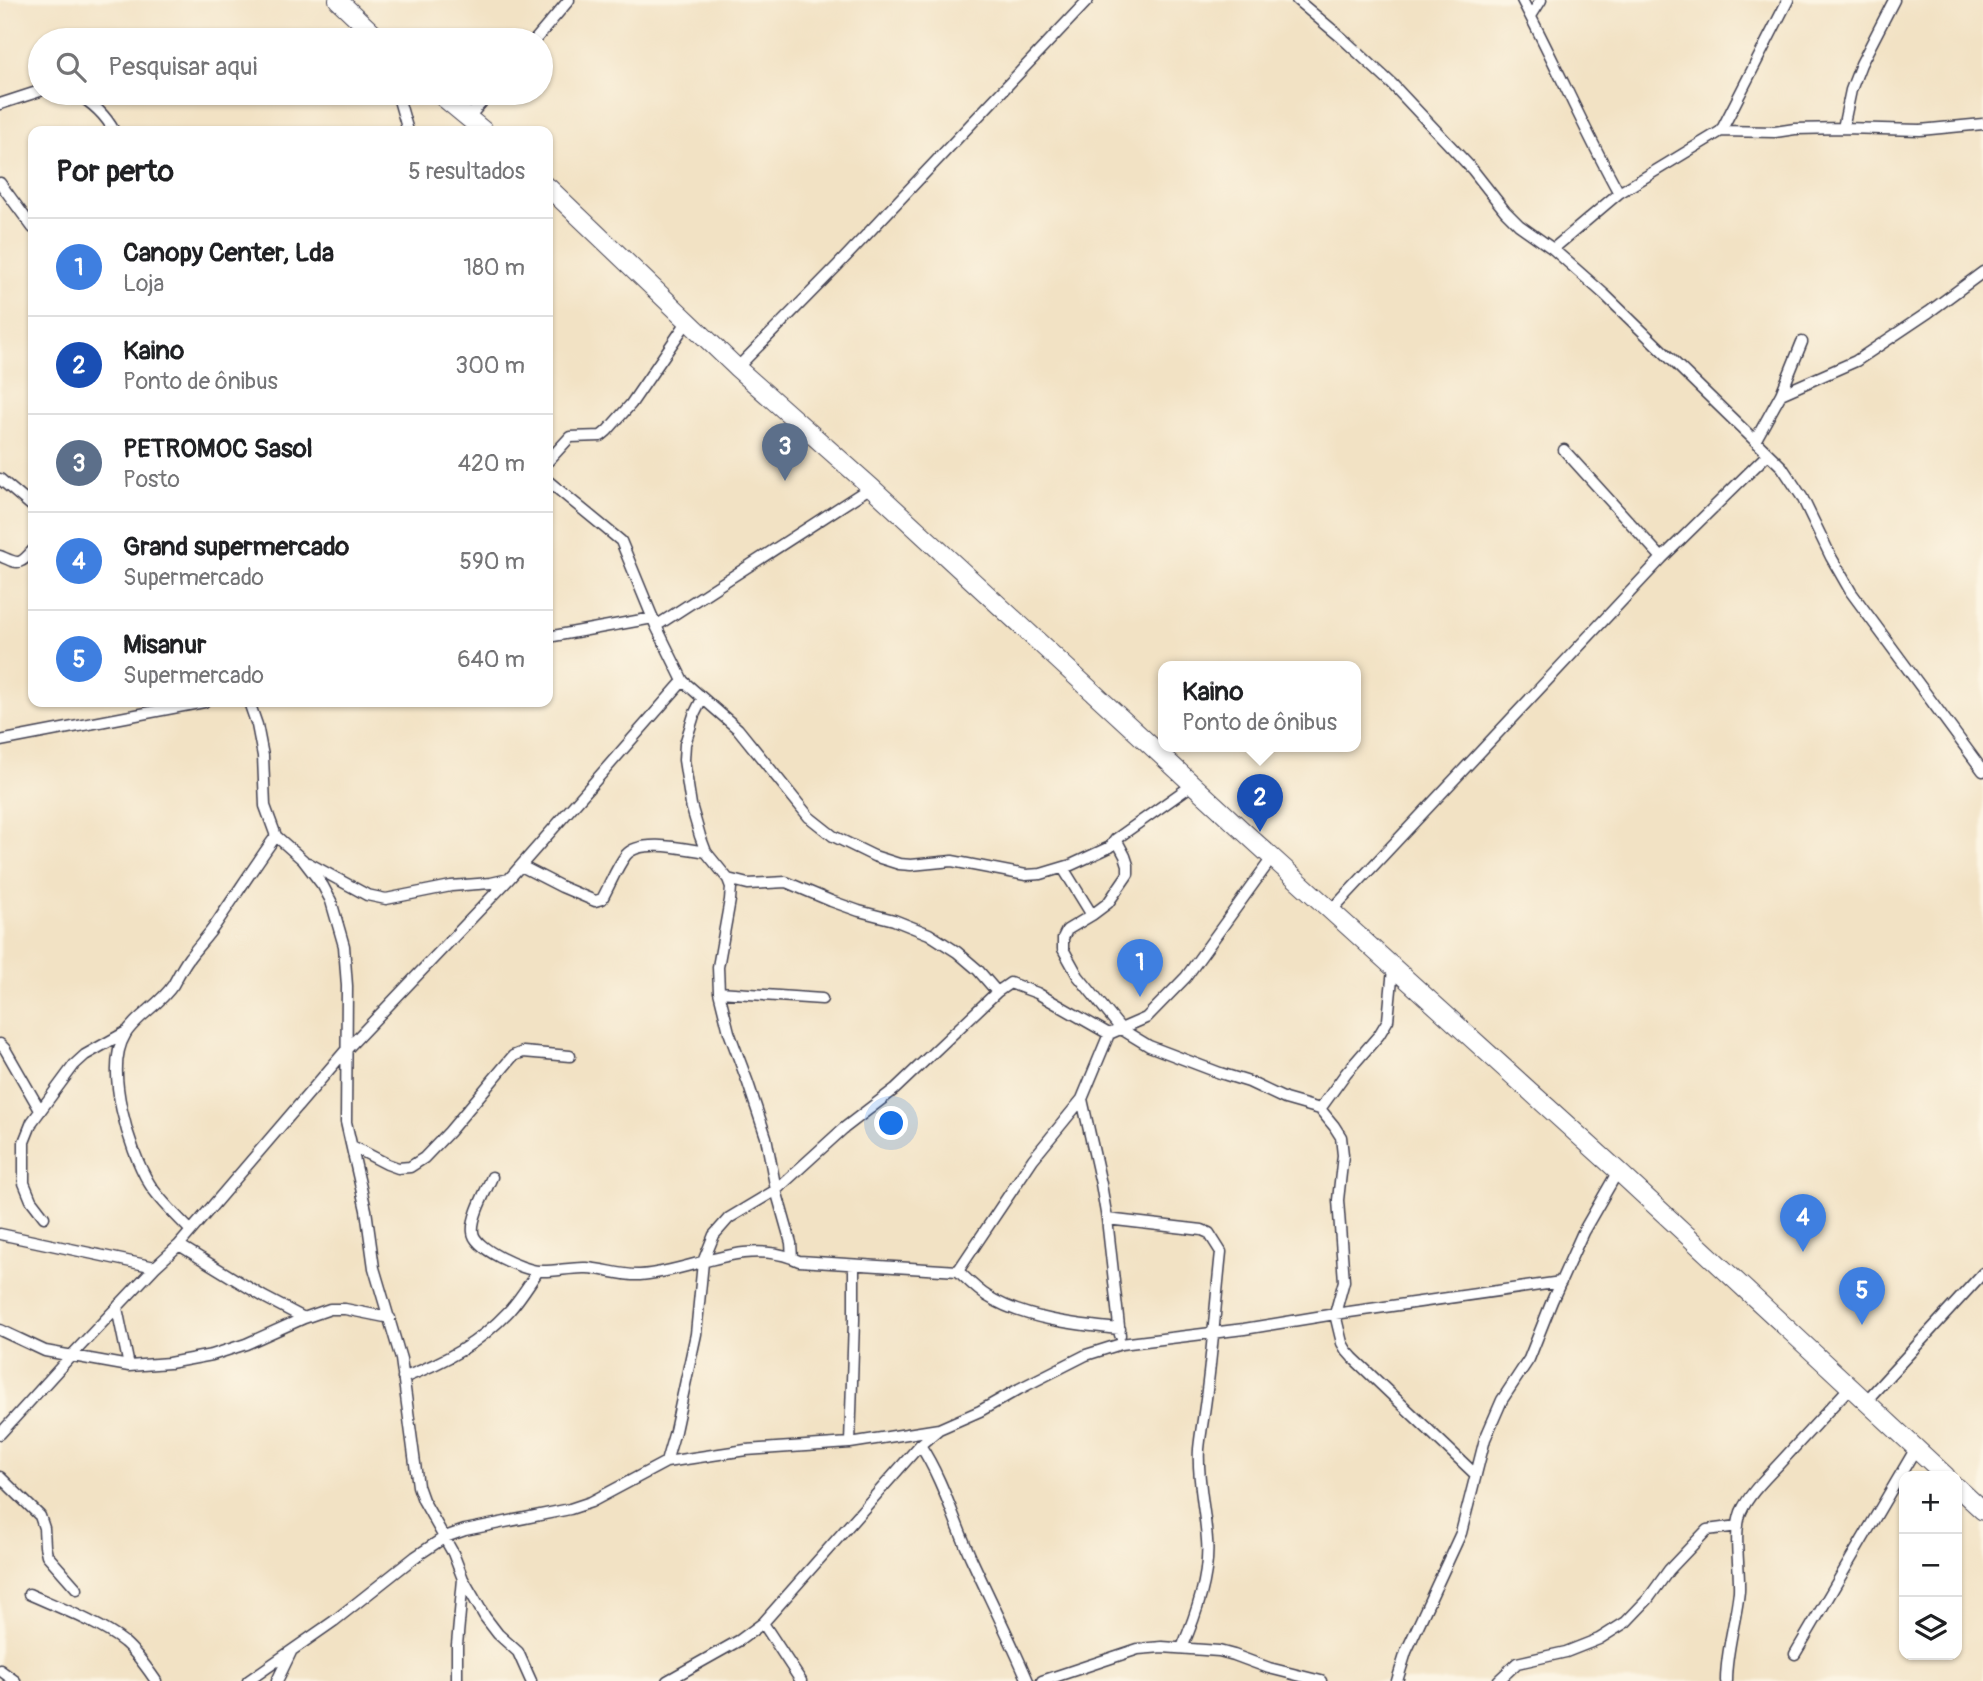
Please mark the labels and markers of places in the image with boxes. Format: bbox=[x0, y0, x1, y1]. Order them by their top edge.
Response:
pin: 3 bbox=[762, 423, 808, 481]
pin: 2 bbox=[1237, 774, 1283, 832]
pin: 1 bbox=[1117, 939, 1163, 997]
pin: 4 bbox=[1780, 1194, 1826, 1252]
pin: 5 bbox=[1839, 1267, 1885, 1325]

